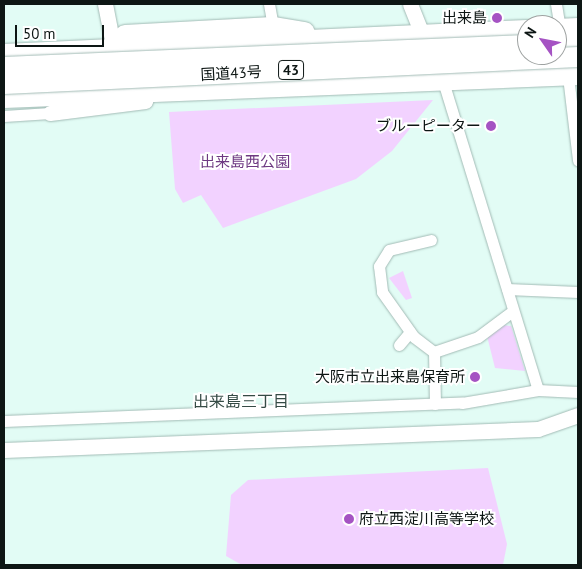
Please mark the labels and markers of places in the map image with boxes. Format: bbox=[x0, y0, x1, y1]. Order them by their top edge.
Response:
place label: 出来島 bbox=[442, 9, 487, 27]
marker: 出来島 bbox=[491, 12, 503, 24]
place label: ブルーピーター bbox=[376, 117, 481, 135]
marker: ブルーピーター bbox=[485, 120, 497, 132]
place label: 大阪市立出来島保育所 bbox=[315, 368, 465, 386]
marker: 大阪市立出来島保育所 bbox=[469, 371, 481, 383]
place label: 府立西淀川高等学校 bbox=[359, 510, 494, 528]
marker: 府立西淀川高等学校 bbox=[343, 513, 355, 525]

